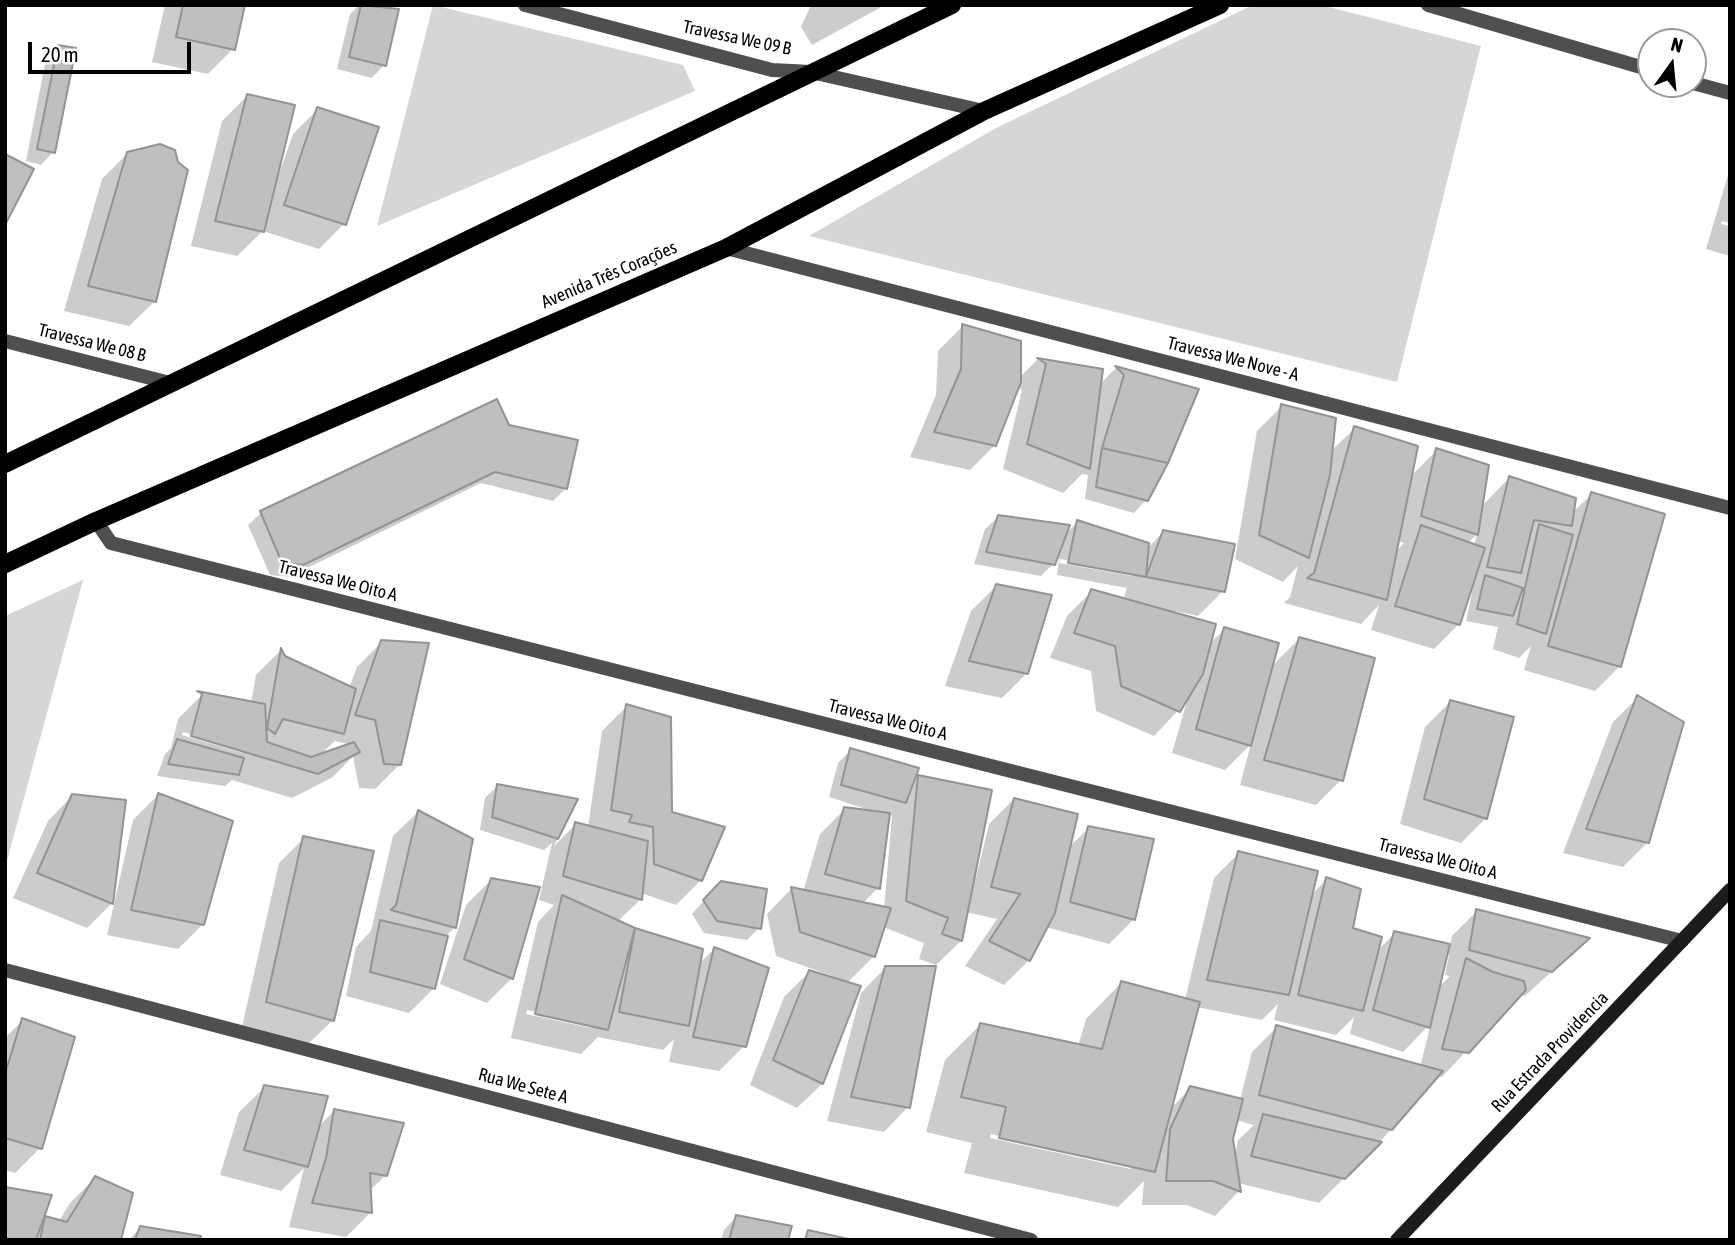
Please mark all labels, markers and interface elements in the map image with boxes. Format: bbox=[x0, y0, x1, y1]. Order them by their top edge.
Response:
street label: Travessa We 09 B bbox=[681, 16, 793, 60]
scale bar bbox=[32, 28, 194, 72]
north arrow bbox=[1637, 28, 1707, 98]
text: N bbox=[1669, 33, 1685, 57]
text: 20 m bbox=[41, 42, 79, 66]
street label: Avenida Três Corações bbox=[538, 237, 680, 313]
street label: Travessa We 08 B bbox=[36, 319, 148, 367]
street label: Travessa We Nove - A bbox=[1165, 332, 1301, 386]
street label: Travessa We Oito A bbox=[276, 556, 400, 606]
street label: Travessa We Oito A bbox=[826, 695, 950, 745]
street label: Travessa We Oito A bbox=[1376, 834, 1500, 884]
street label: Rua Estrada Providencia bbox=[1487, 987, 1613, 1117]
street label: Rua We Sete A bbox=[476, 1064, 570, 1108]

